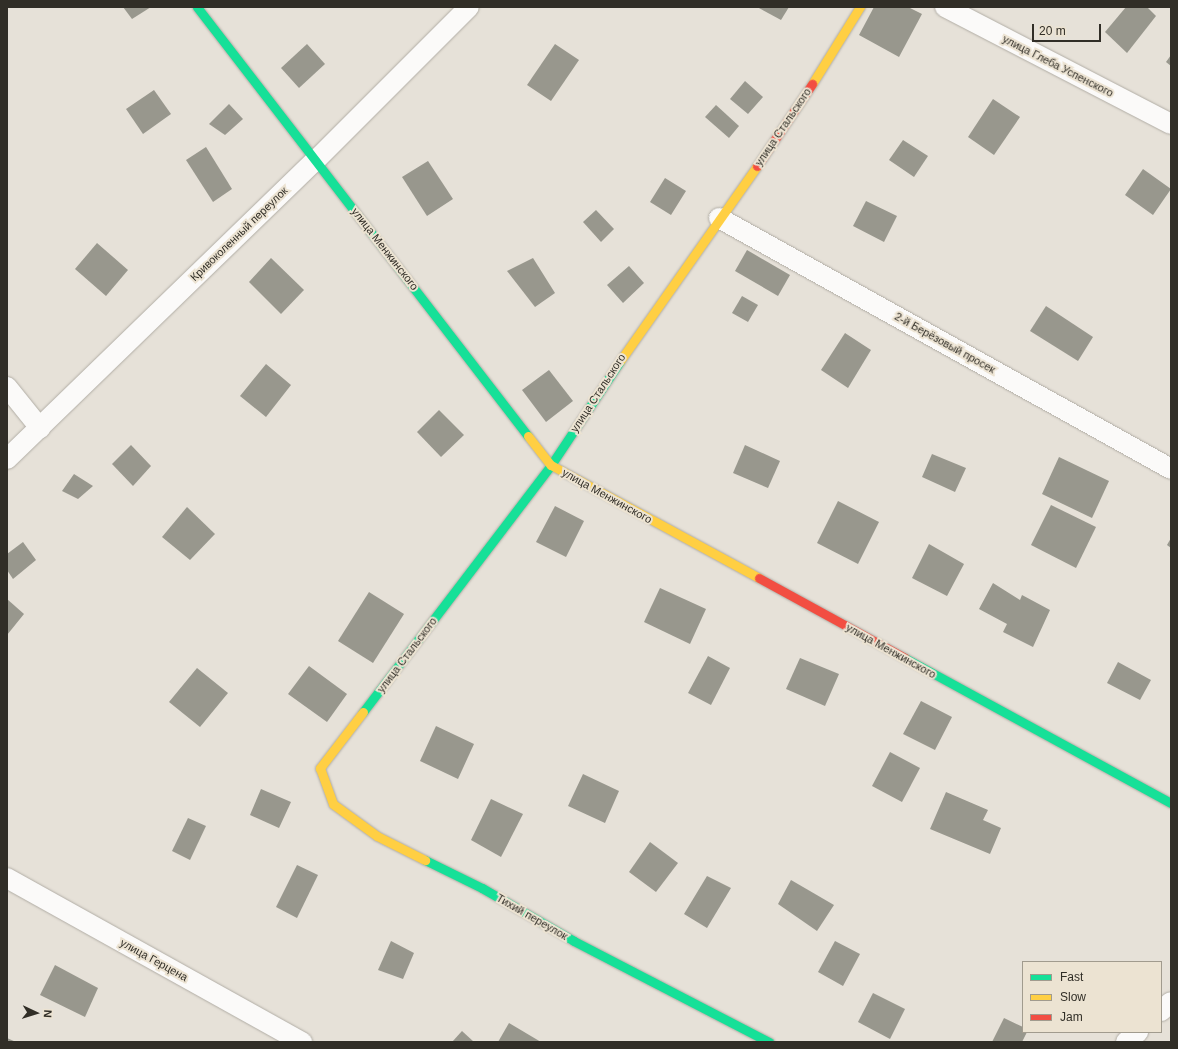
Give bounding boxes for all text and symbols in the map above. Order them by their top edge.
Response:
scale bar [1034,16,1103,42]
text: 20 m [1039,24,1066,38]
street label: улица Глеба Успенского [1000,32,1116,100]
street label: улица Стальского [752,86,814,168]
street label: Кривоколенный переулок [188,184,290,284]
street label: улица Менжинского [349,205,421,293]
street label: 2-й Берёзовый просек [892,310,998,376]
street label: улица Стальского [568,351,628,435]
street label: улица Менжинского [560,466,654,526]
street label: улица Стальского [374,615,440,695]
street label: улица Менжинского [844,621,938,681]
street label: Тихий переулок [494,891,570,943]
street label: улица Герцена [118,936,190,984]
legend [1022,961,1162,1033]
text: Fast [1060,970,1083,984]
text: Slow [1060,990,1086,1004]
north arrow [16,993,56,1033]
text: N [42,1009,54,1018]
text: Jam [1060,1010,1083,1024]

